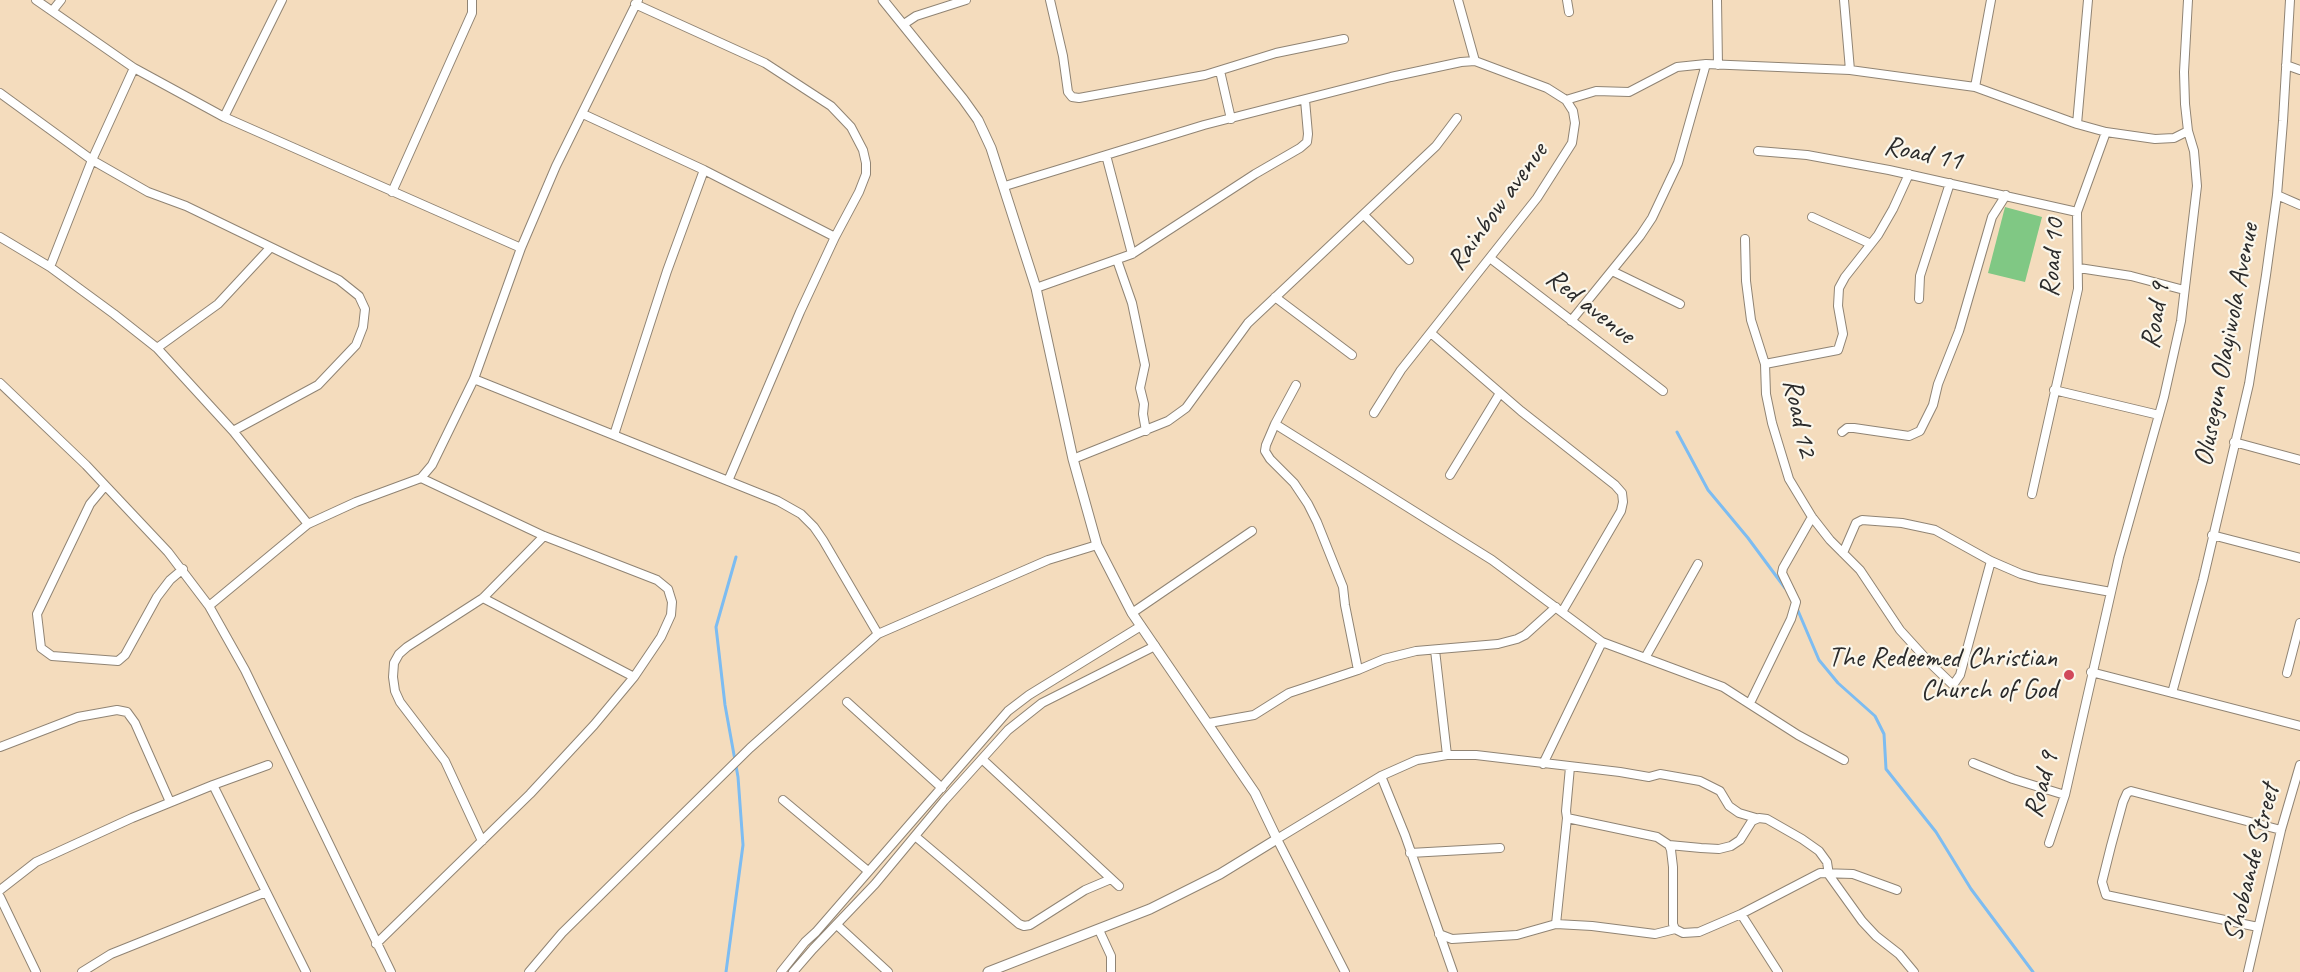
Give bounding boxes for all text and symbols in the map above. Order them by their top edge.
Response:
street label: Road 11 [1881,129,1965,179]
street label: Rainbow avenue [1440,136,1556,278]
street label: Road 10 [2033,218,2073,298]
street label: Olusegun Olayiwola Avenue [2187,221,2267,469]
street label: Red avenue [1539,262,1641,352]
street label: Road 9 [2134,281,2178,351]
street label: Road 12 [1774,376,1824,460]
place label: The Redeemed Christian Church of God [1828,642,2057,708]
marker: The Redeemed Christian Church of God [2062,668,2076,682]
street label: Road 9 [2017,749,2067,821]
street label: Shobande Street [2216,781,2288,945]

